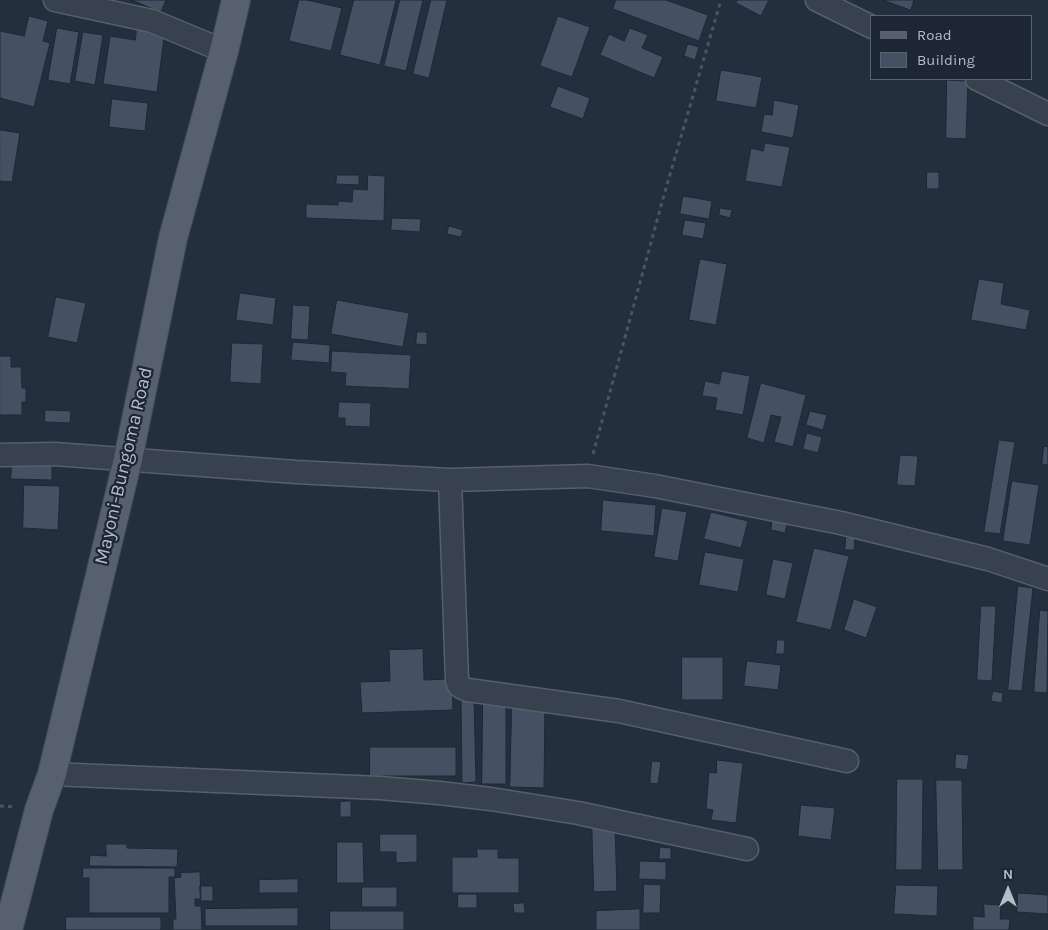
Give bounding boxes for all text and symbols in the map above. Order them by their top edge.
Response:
legend [870,15,1033,80]
text: Road [917,26,952,44]
text: Building [917,51,975,69]
street label: Mayoni-Bungoma Road [90,365,158,567]
north arrow [983,865,1033,915]
text: N [1003,866,1013,883]

